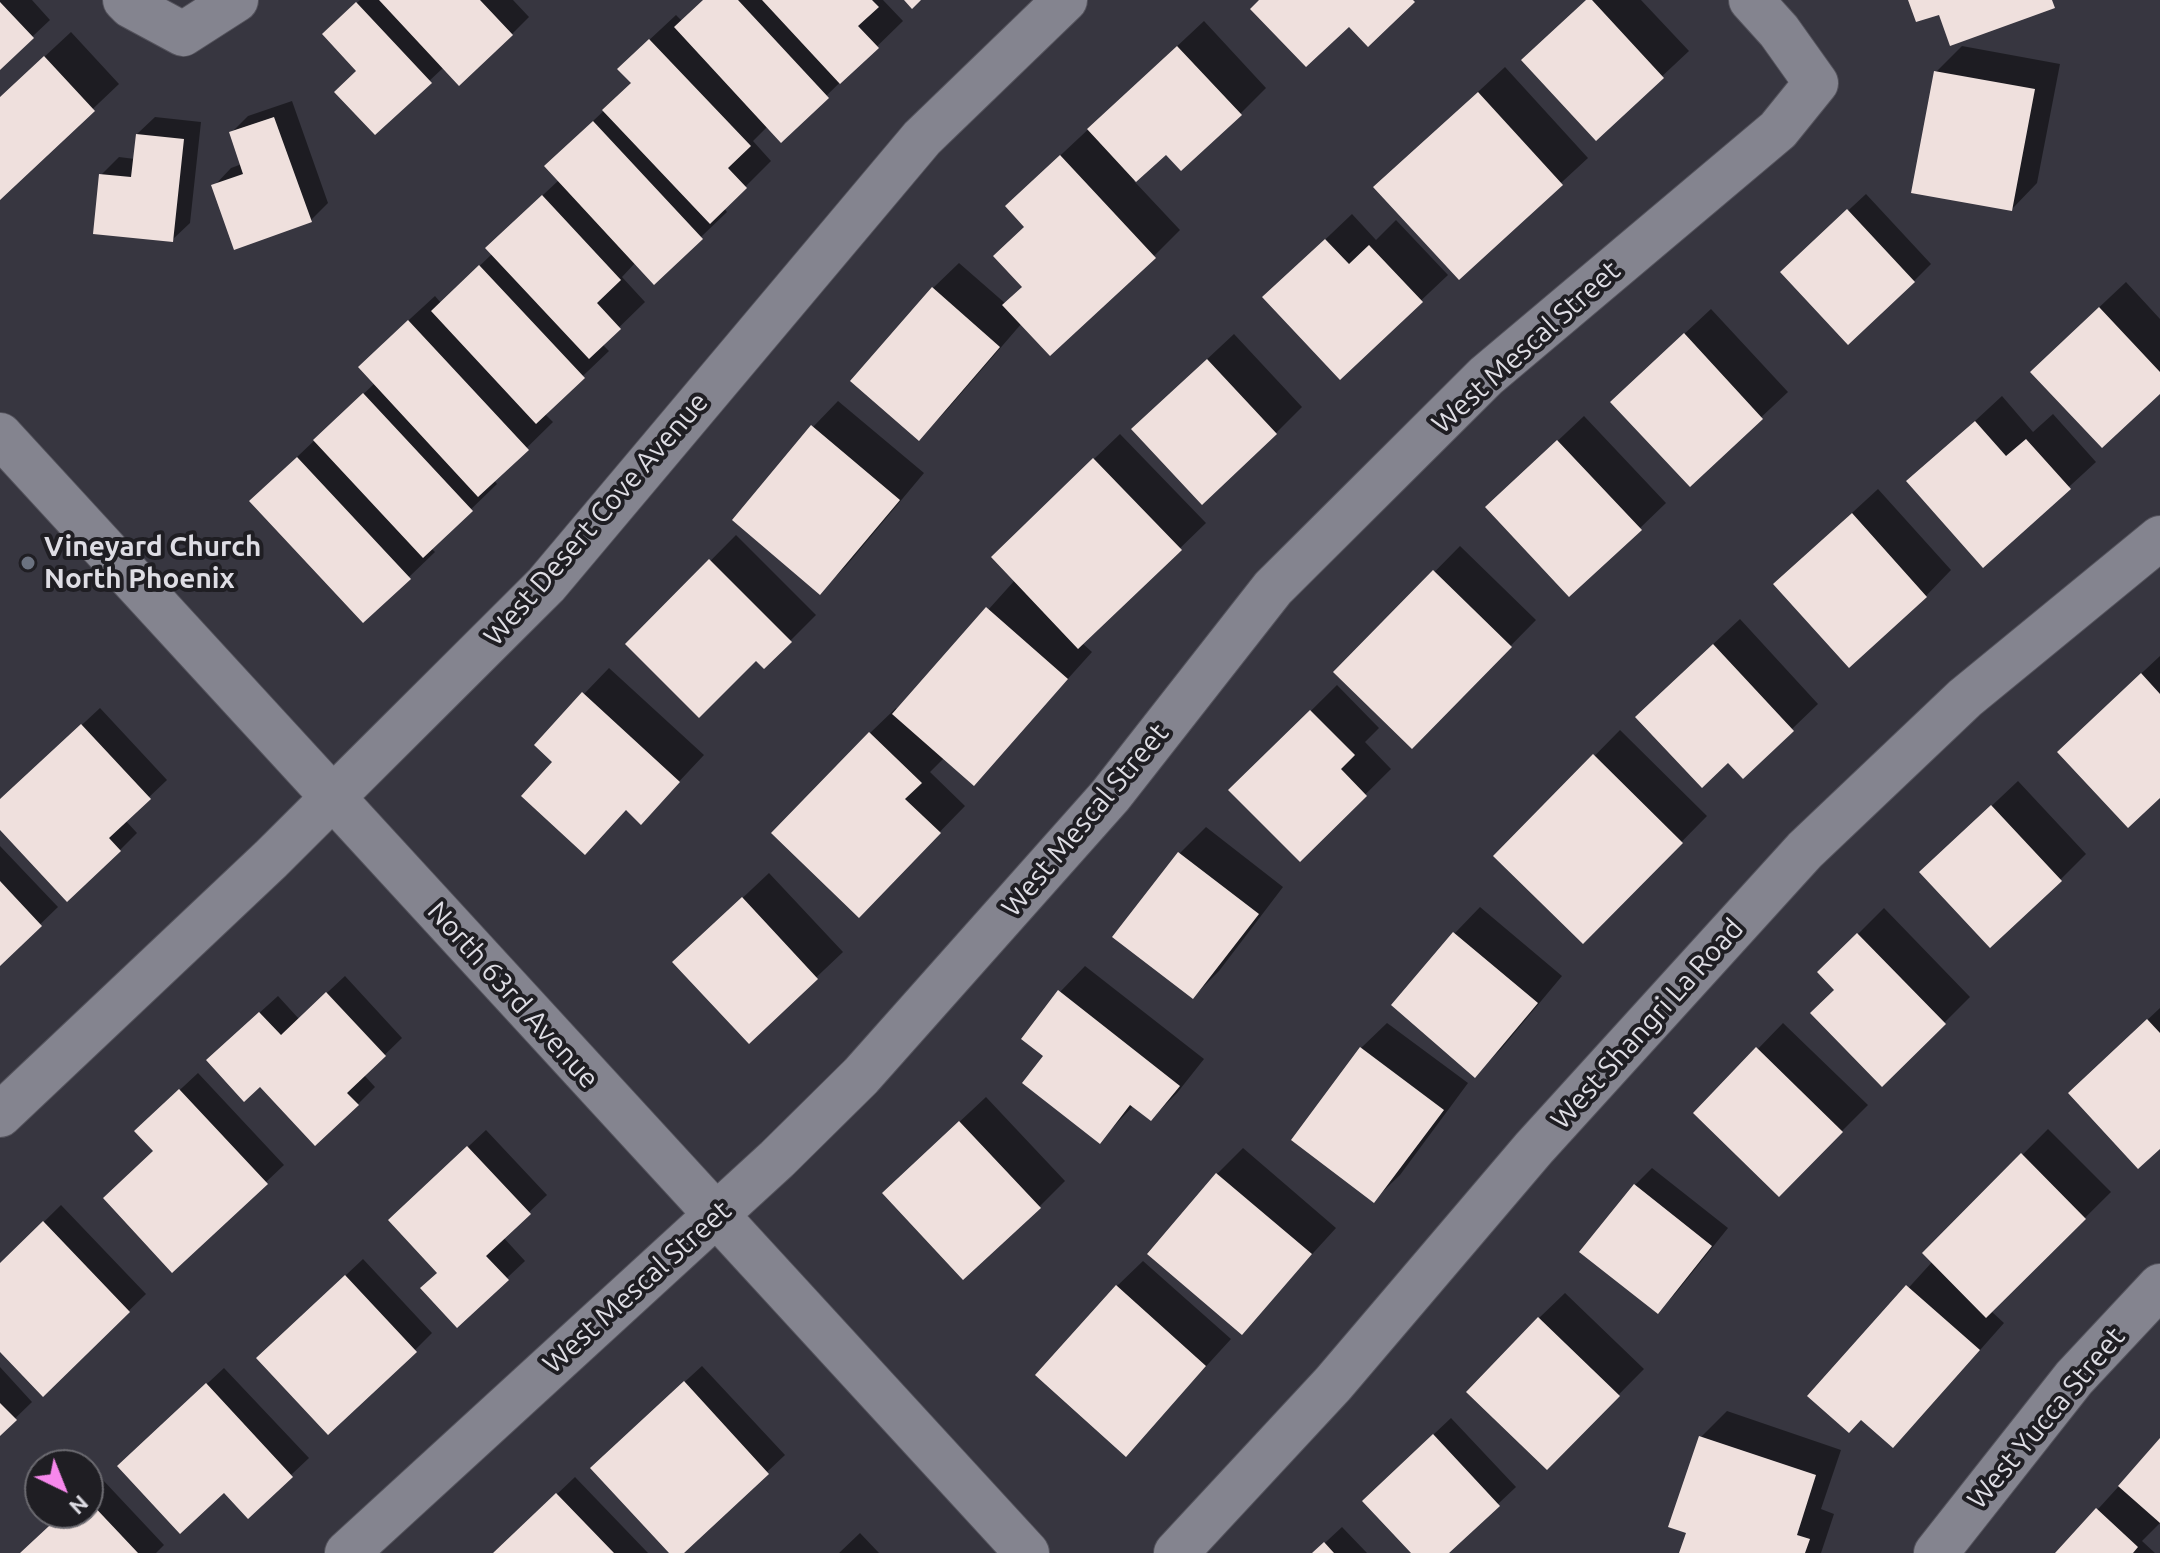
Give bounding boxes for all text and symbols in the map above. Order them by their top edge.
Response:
street label: West Mescal Street [1425,254,1627,440]
street label: West Desert Cove Avenue [477,385,715,653]
place label: Vineyard Church North Phoenix [44,530,261,596]
marker: Vineyard Church North Phoenix [19,554,37,572]
street label: West Mescal Street [994,717,1176,923]
street label: North 63rd Avenue [420,895,606,1095]
street label: West Shangri La Road [1544,912,1750,1136]
street label: West Mescal Street [536,1194,738,1380]
street label: West Yucca Street [1960,1320,2132,1516]
north arrow [24,1449,104,1529]
text: N [65,1491,94,1520]

